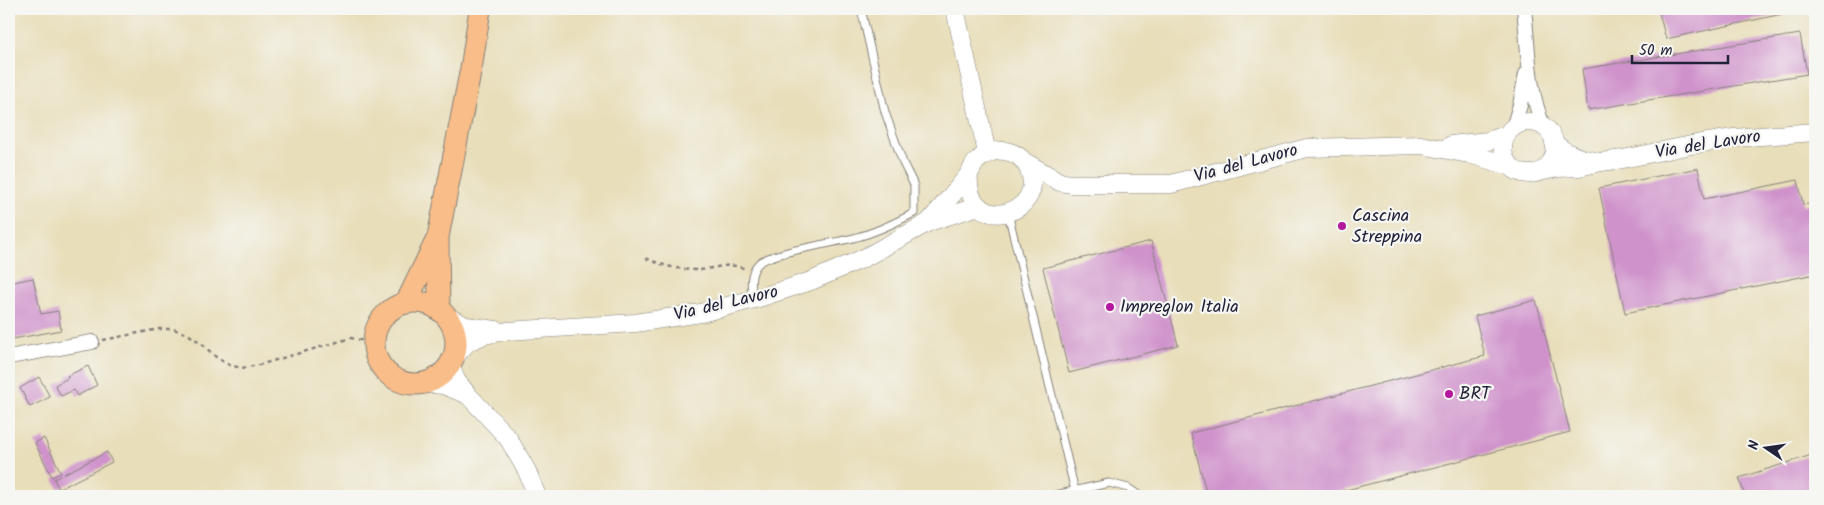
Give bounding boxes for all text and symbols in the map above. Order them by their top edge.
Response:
scale bar [1632,32,1728,64]
text: 50 m [1639,39,1673,63]
street label: Via del Lavoro [1653,122,1763,168]
street label: Via del Lavoro [1191,136,1301,192]
place label: Cascina Streppina [1352,202,1422,252]
marker: Cascina Streppina [1336,220,1348,232]
street label: Via del Lavoro [671,278,781,330]
place label: Impreglon Italia [1120,293,1239,322]
marker: Impreglon Italia [1104,301,1116,313]
place label: BRT [1459,380,1492,409]
marker: BRT [1443,388,1455,400]
north arrow [1742,422,1792,472]
text: N [1743,438,1766,452]

